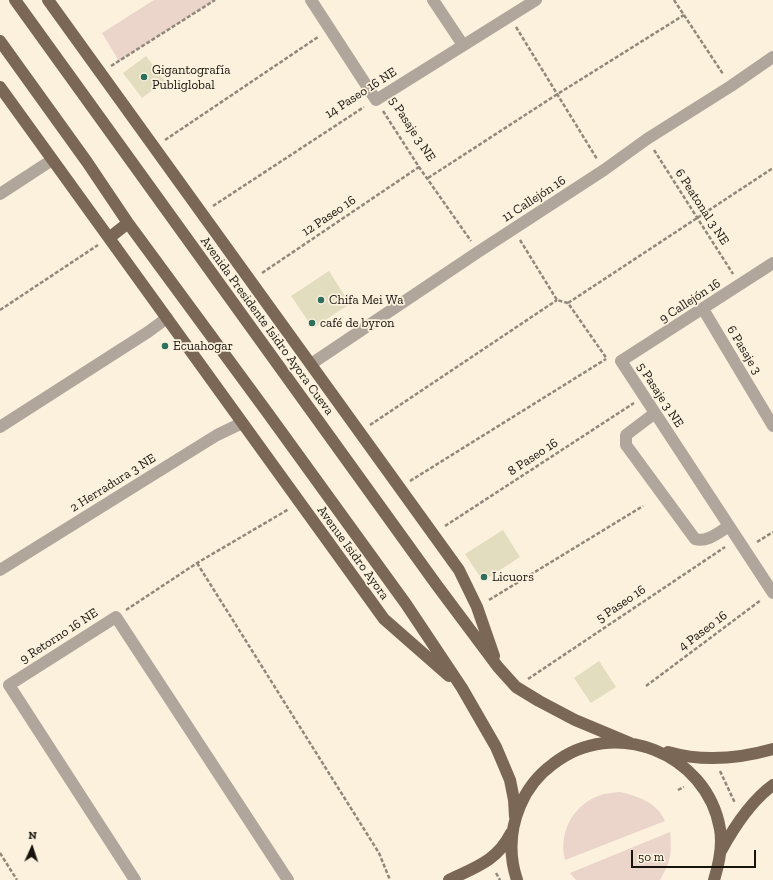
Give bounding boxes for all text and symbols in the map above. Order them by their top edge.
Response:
place label: Gigantografía Publiglobal [152,62,231,93]
street label: 14 Paseo 16 NE [322,64,400,122]
marker: Gigantografía Publiglobal [139,72,149,82]
street label: 5 Pasaje 3 NE [385,94,439,164]
street label: 6 Peatonal 3 NE [672,166,732,248]
street label: 11 Callejón 16 [499,173,569,225]
street label: 12 Paseo 16 [299,192,359,240]
street label: Avenida Presidente Isidro Ayora Cueva [197,234,337,418]
street label: 9 Callejón 16 [656,275,724,327]
place label: Chifa Mei Wa [329,292,403,308]
marker: Chifa Mei Wa [316,295,326,305]
place label: café de byron [320,315,395,331]
marker: café de byron [307,318,317,328]
street label: 6 Pasaje 3 [723,323,765,377]
place label: Ecuahogar [173,338,233,354]
marker: Ecuahogar [160,341,170,351]
street label: 5 Pasaje 3 NE [633,360,687,430]
street label: 8 Paseo 16 [505,435,561,479]
street label: 2 Herradura 3 NE [67,450,159,516]
street label: Avenue Isidro Ayora [314,503,392,603]
place label: Licuors [492,569,534,585]
marker: Licuors [479,572,489,582]
street label: 5 Paseo 16 [593,582,649,626]
street label: 9 Retorno 16 NE [17,605,101,667]
street label: 4 Paseo 16 [676,608,730,654]
north arrow [12,828,52,868]
text: N [28,829,37,842]
scale bar [633,842,758,868]
text: 50 m [638,850,664,864]

